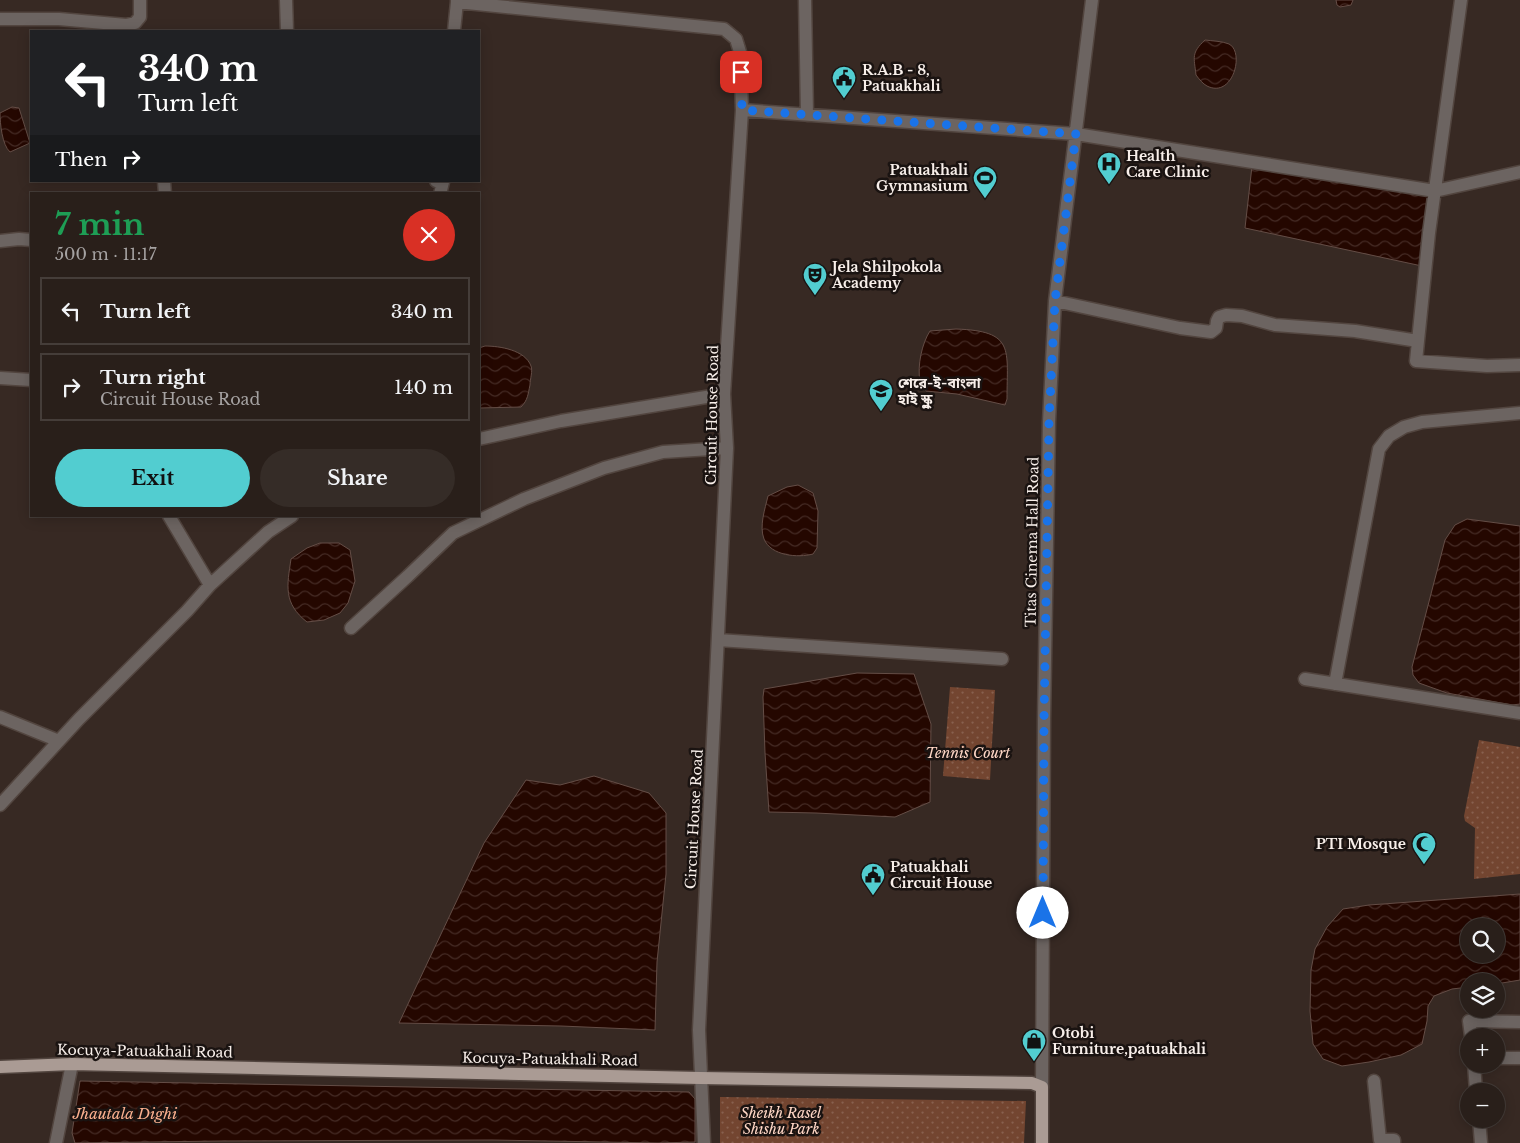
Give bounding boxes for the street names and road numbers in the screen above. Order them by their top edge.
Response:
street label: Circuit House Road [702,344,722,485]
street label: Titas Cinema Hall Road [1022,456,1042,627]
street label: Circuit House Road [681,748,707,890]
street label: Kocuya-Patuakhali Road [57,1040,234,1062]
street label: Kocuya-Patuakhali Road [462,1048,639,1070]

